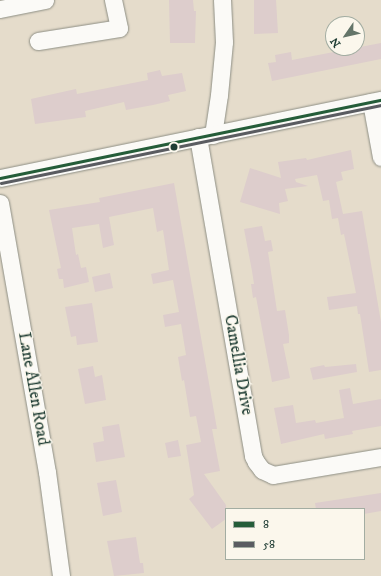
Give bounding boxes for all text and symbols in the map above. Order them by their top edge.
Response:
north arrow [325,16,365,56]
text: N [328,34,344,50]
unlabelled marker [169,142,179,152]
street label: Camellia Drive [219,313,257,417]
street label: Lane Allen Road [13,331,53,447]
legend [225,508,365,560]
text: 8 [263,517,269,532]
text: 58 [263,537,275,552]

